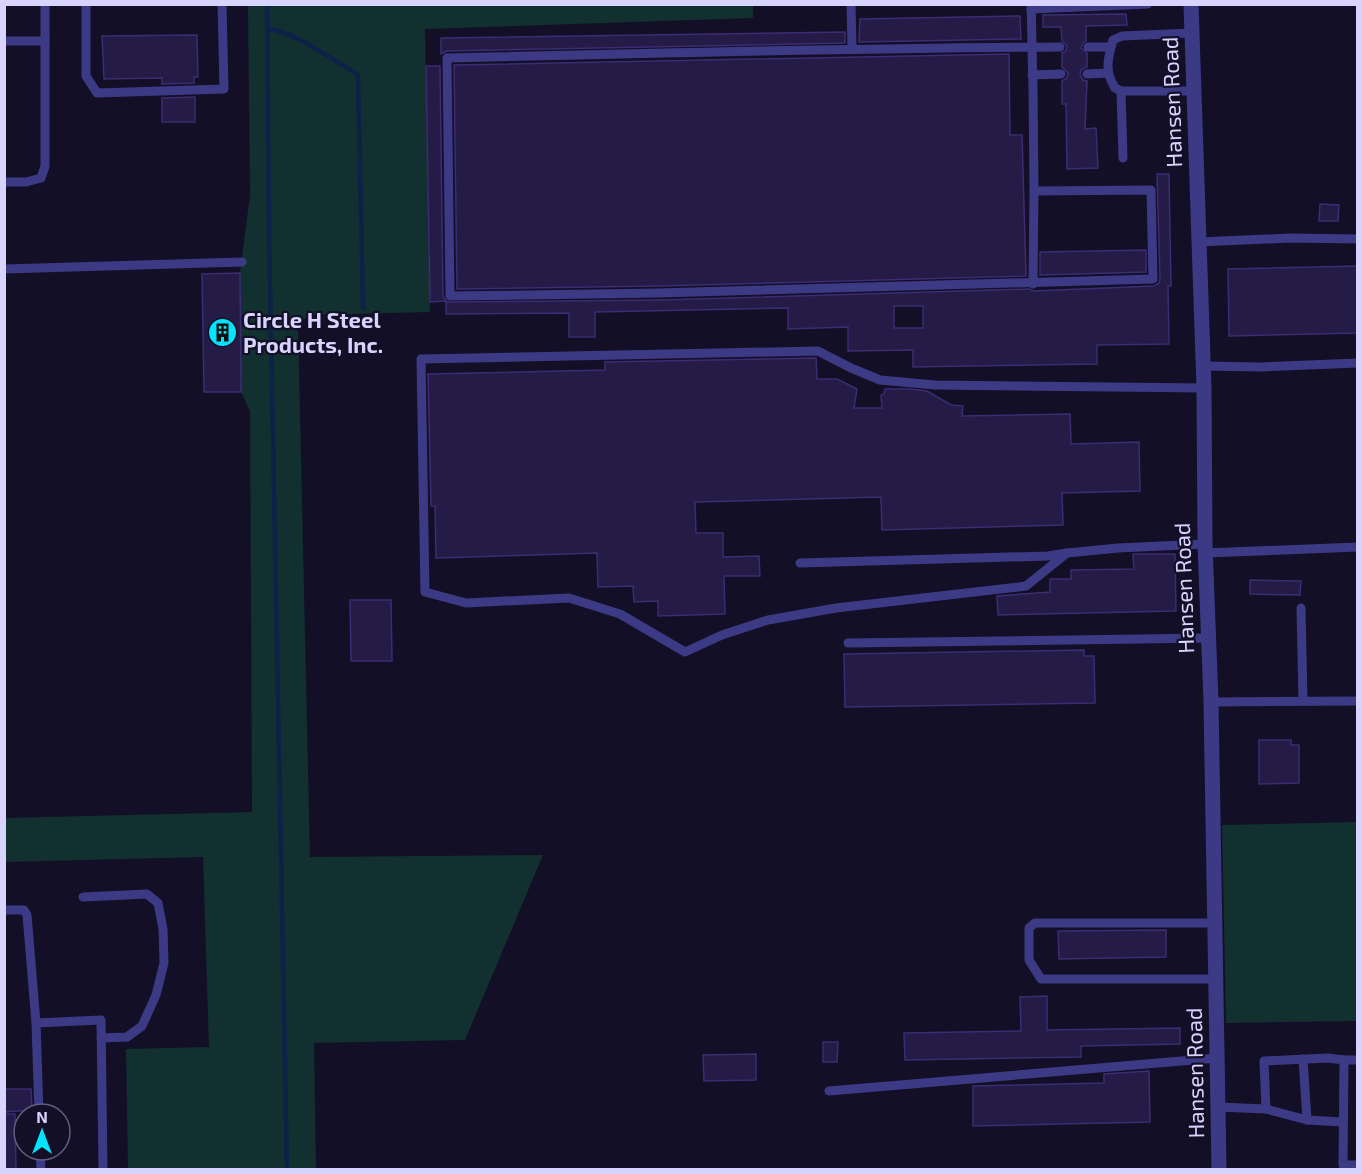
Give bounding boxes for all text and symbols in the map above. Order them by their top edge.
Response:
street label: Hansen Road [1156,36,1186,168]
place label: Circle H Steel Products, Inc. [243,306,383,357]
building icon: Circle H Steel Products, Inc. [206,317,238,349]
street label: Hansen Road [1168,522,1198,654]
street label: Hansen Road [1180,1007,1208,1139]
north arrow [12,1102,72,1162]
text: N [36,1107,48,1126]

